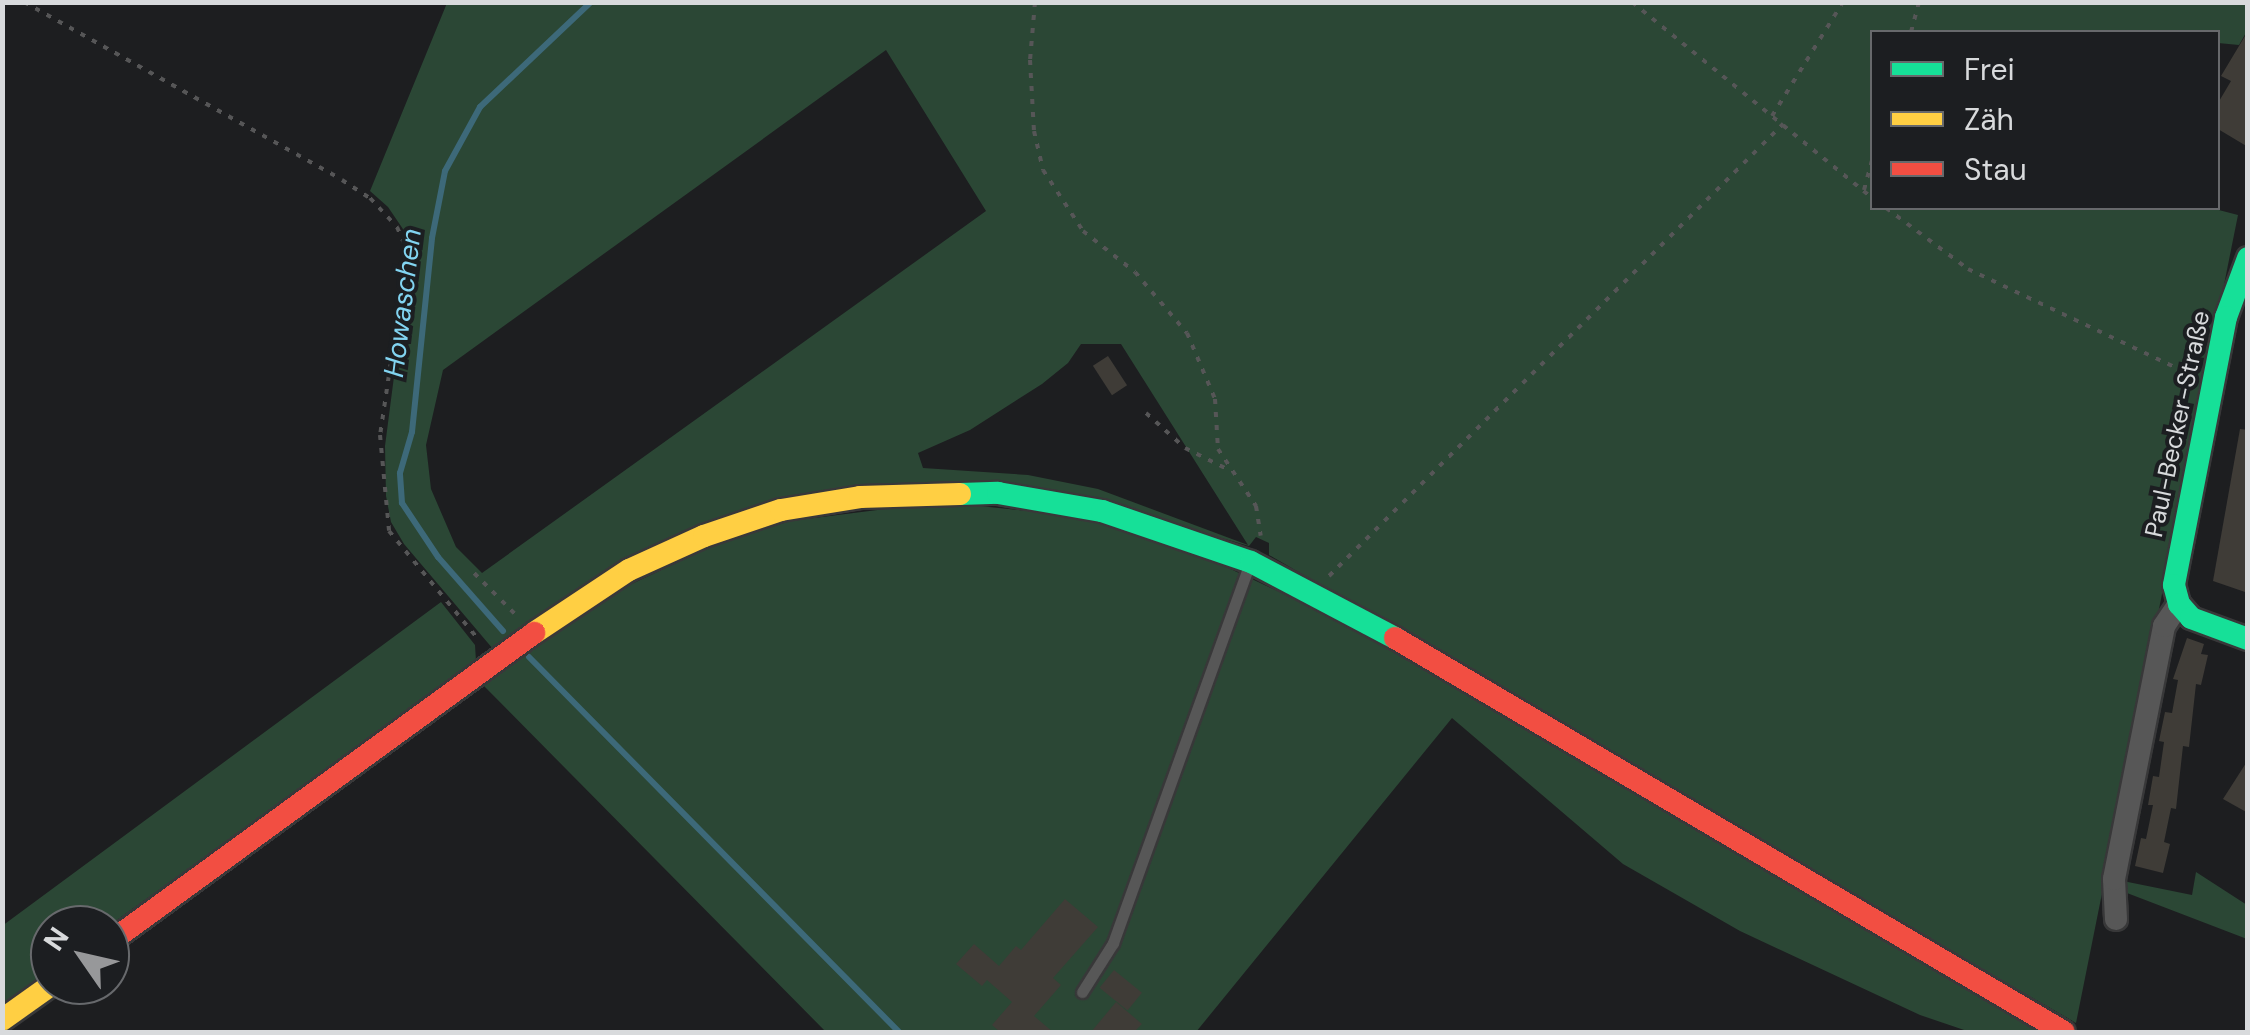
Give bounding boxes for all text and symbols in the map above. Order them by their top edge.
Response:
legend [1870,30,2220,210]
text: Frei [1964,50,2015,89]
text: Zäh [1964,100,2014,139]
text: Stau [1964,150,2027,189]
water label: Howaschen [377,227,429,379]
street label: Paul-Becker-Straße [2139,308,2217,540]
north arrow [30,905,130,1005]
text: N [35,920,77,958]

